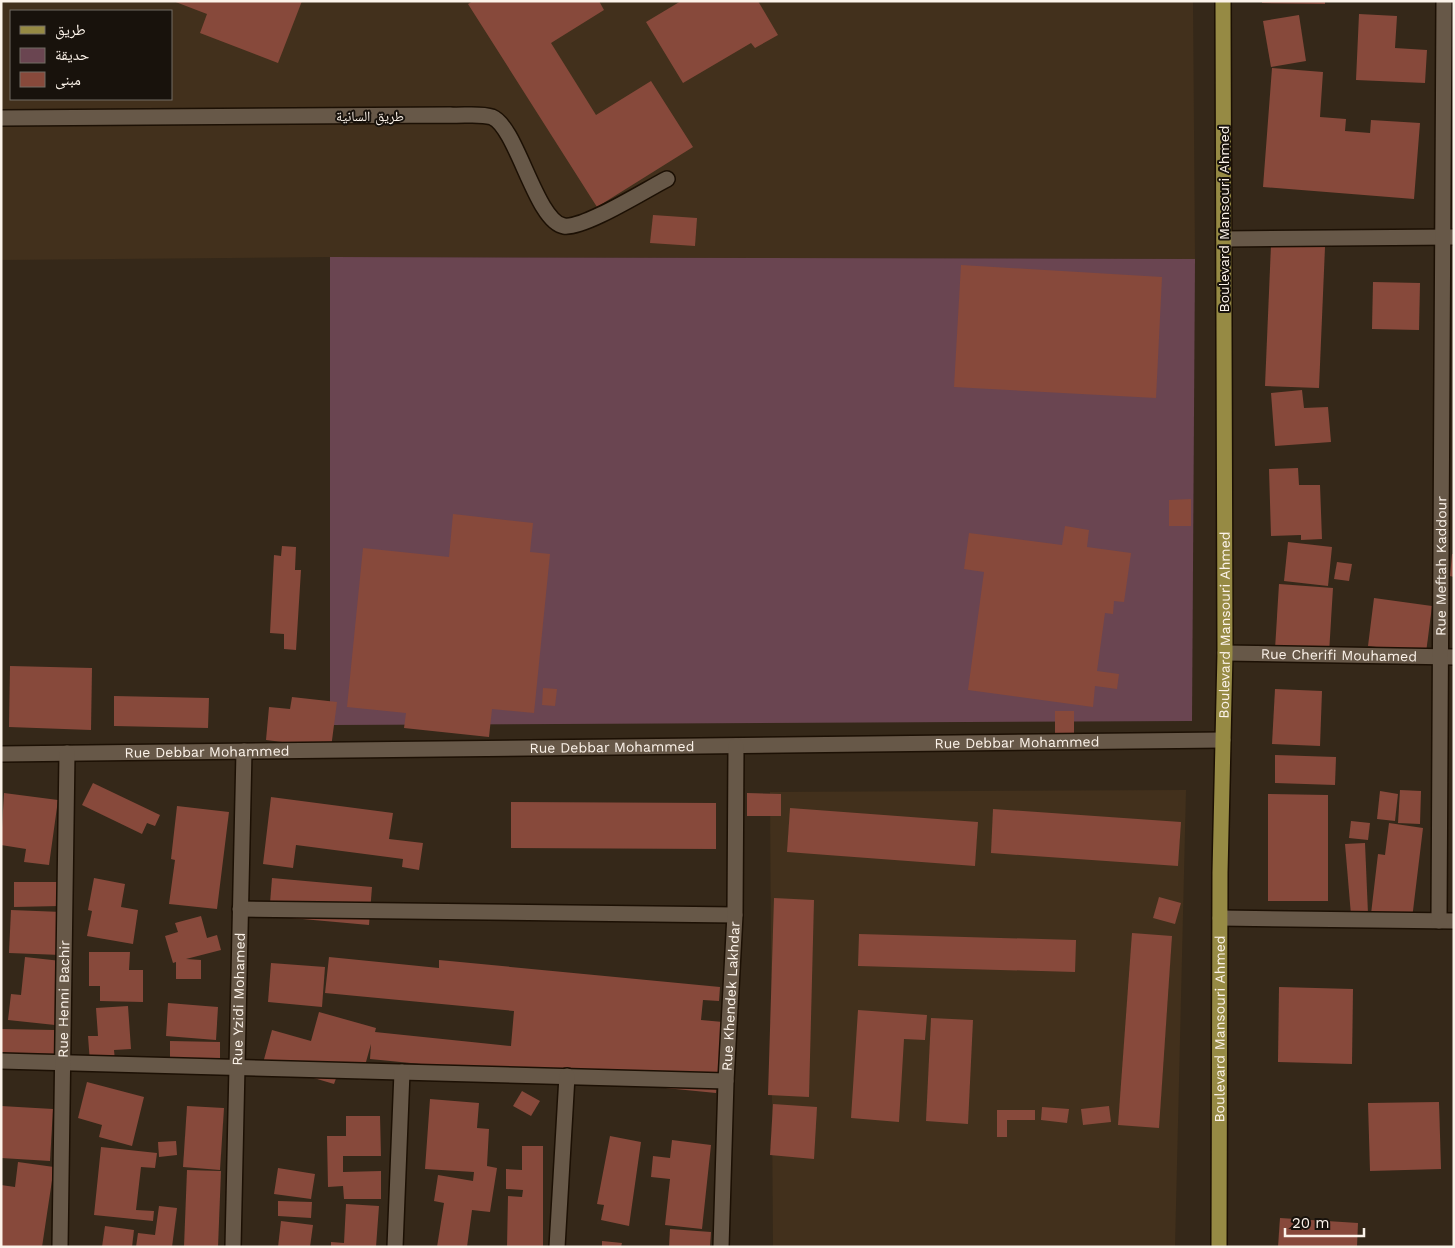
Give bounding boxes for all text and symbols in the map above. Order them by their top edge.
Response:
legend [10,10,172,100]
text: طريق [55,21,86,40]
text: حديقة [55,46,90,64]
text: مبنى [55,71,81,90]
street label: طريق السانية [336,108,404,126]
street label: Boulevard Mansouri Ahmed [1216,125,1232,313]
street label: Rue Meftah Kaddour [1433,496,1449,636]
street label: Boulevard Mansouri Ahmed [1216,531,1233,719]
street label: Rue Cherifi Mouhamed [1261,646,1417,664]
street label: Rue Debbar Mohammed [934,733,1099,751]
street label: Rue Debbar Mohammed [529,738,695,756]
street label: Rue Debbar Mohammed [124,743,290,761]
street label: Rue Khendek Lakhdar [719,921,743,1071]
street label: Rue Yzidi Mohamed [229,932,248,1066]
street label: Boulevard Mansouri Ahmed [1211,935,1228,1123]
street label: Rue Henni Bachir [55,940,72,1058]
scale bar [1285,1206,1364,1238]
text: 20 m [1292,1214,1330,1232]

